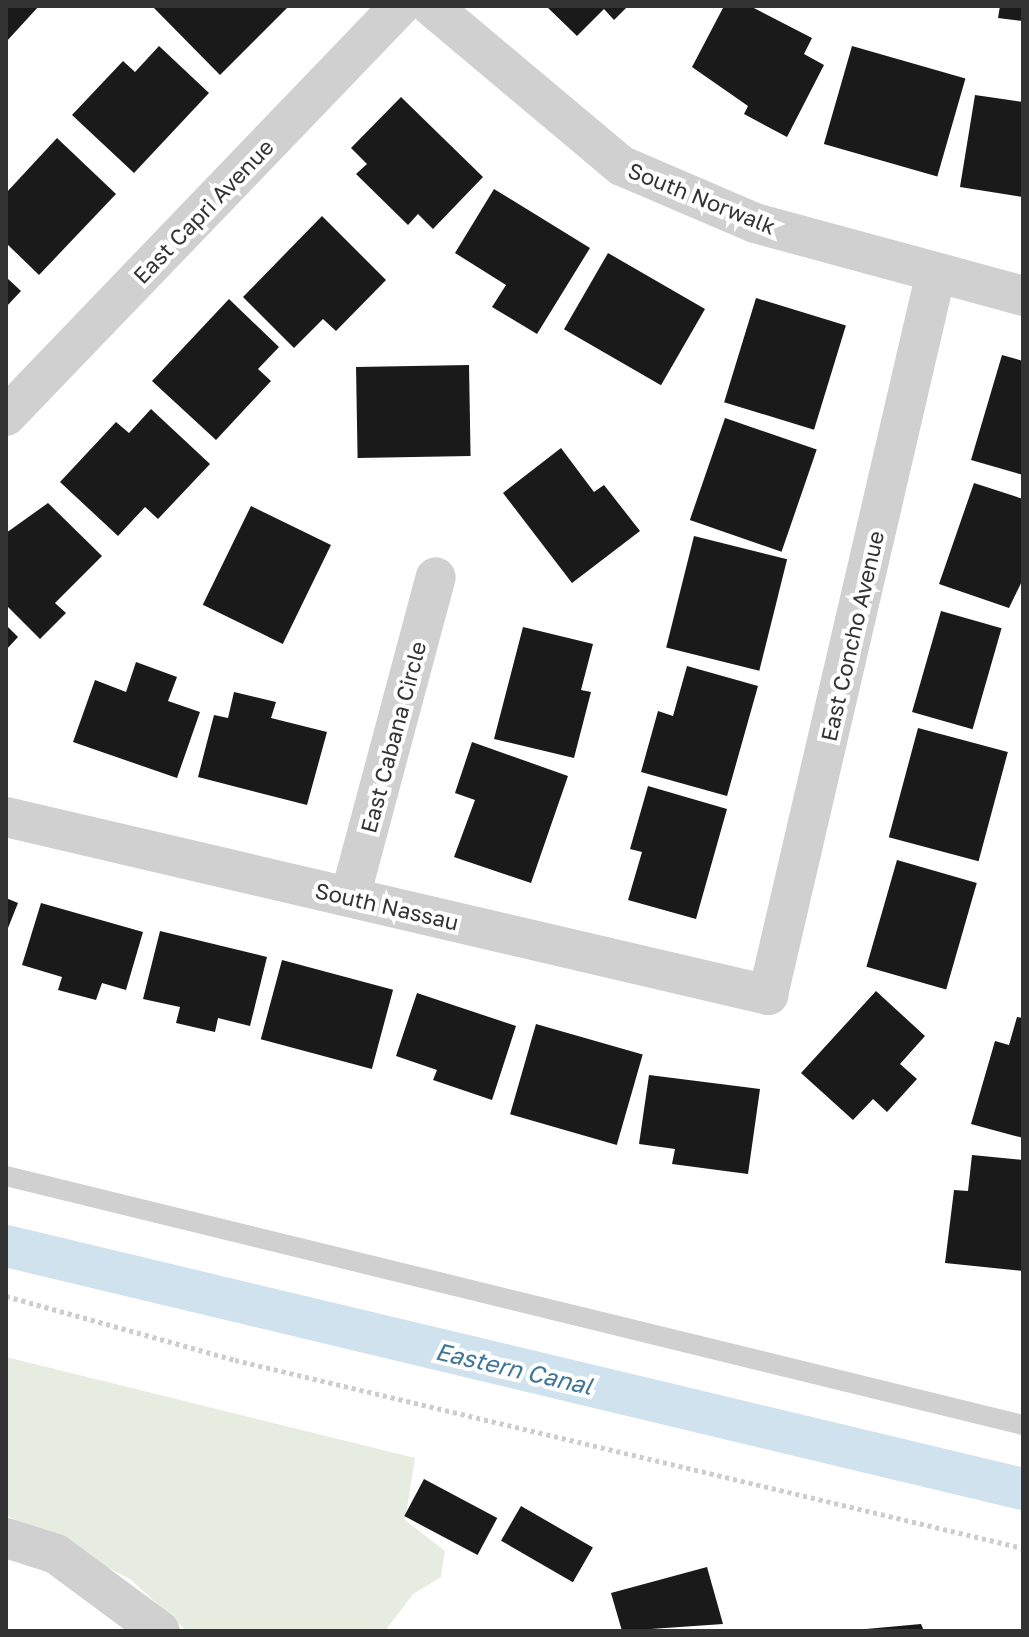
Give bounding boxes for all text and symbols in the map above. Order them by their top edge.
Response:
street label: East Capri Avenue [127,133,279,289]
street label: South Norwalk [624,156,780,240]
street label: East Concho Avenue [815,528,889,744]
street label: East Cabana Circle [355,638,431,836]
street label: South Nassau [313,877,461,935]
water label: Eastern Canal [433,1336,595,1400]

